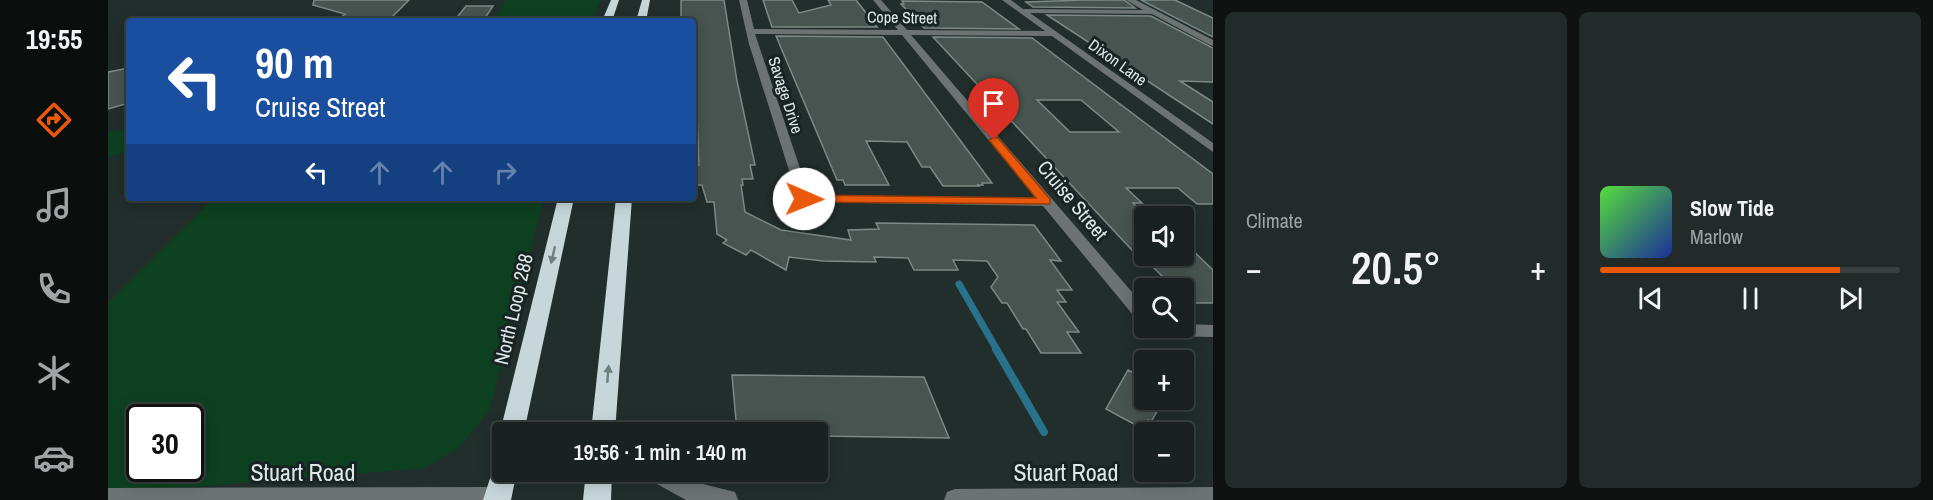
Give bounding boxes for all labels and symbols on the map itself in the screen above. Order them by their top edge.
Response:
street label: Cope Street [867,5,938,29]
street label: Dixon Lane [1084,33,1152,91]
street label: Savage Drive [763,54,809,136]
pin [968,78,1019,140]
street label: Cruise Street [1032,154,1115,246]
position arrow [772,167,836,231]
one-way arrow [547,246,557,264]
street label: North Loop 288 [487,251,539,367]
one-way arrow [603,364,613,383]
speed limit sign: 30 [126,404,204,482]
street label: Stuart Road [250,456,356,488]
street label: Stuart Road [1013,456,1119,488]

